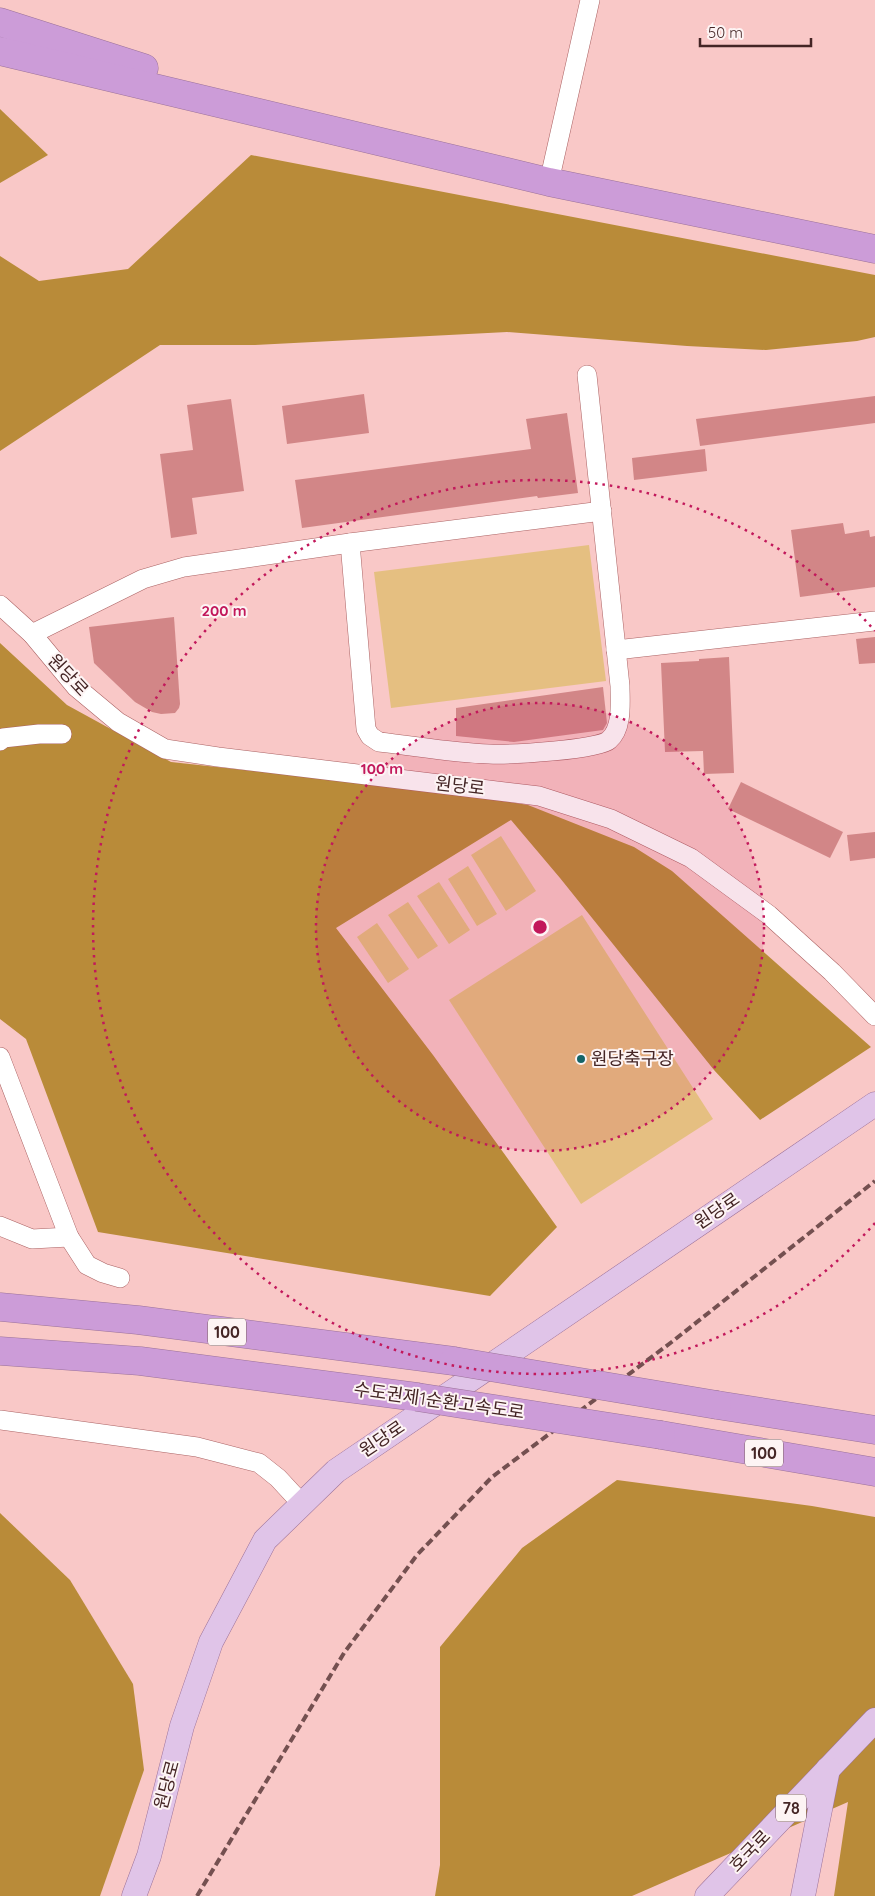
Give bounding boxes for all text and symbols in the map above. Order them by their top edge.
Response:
scale bar [700,15,811,47]
text: 50 m [708,23,743,42]
text: 200 m [202,601,247,620]
street label: 원당로 [43,649,94,701]
text: 100 m [361,759,403,778]
street label: 원당로 [434,771,486,800]
centre of rings [531,918,549,936]
place label: 원당축구장 [591,1047,674,1070]
marker: 원당축구장 [575,1053,587,1065]
street label: 원당로 [690,1187,744,1234]
road number: 100 [208,1318,246,1345]
street label: 수도권제1순환고속도로 [352,1377,526,1424]
street label: 원당로 [355,1415,409,1462]
road number: 100 [745,1440,783,1466]
street label: 원당로 [149,1758,184,1812]
road number: 78 [776,1795,806,1822]
street label: 호국로 [724,1825,775,1877]

